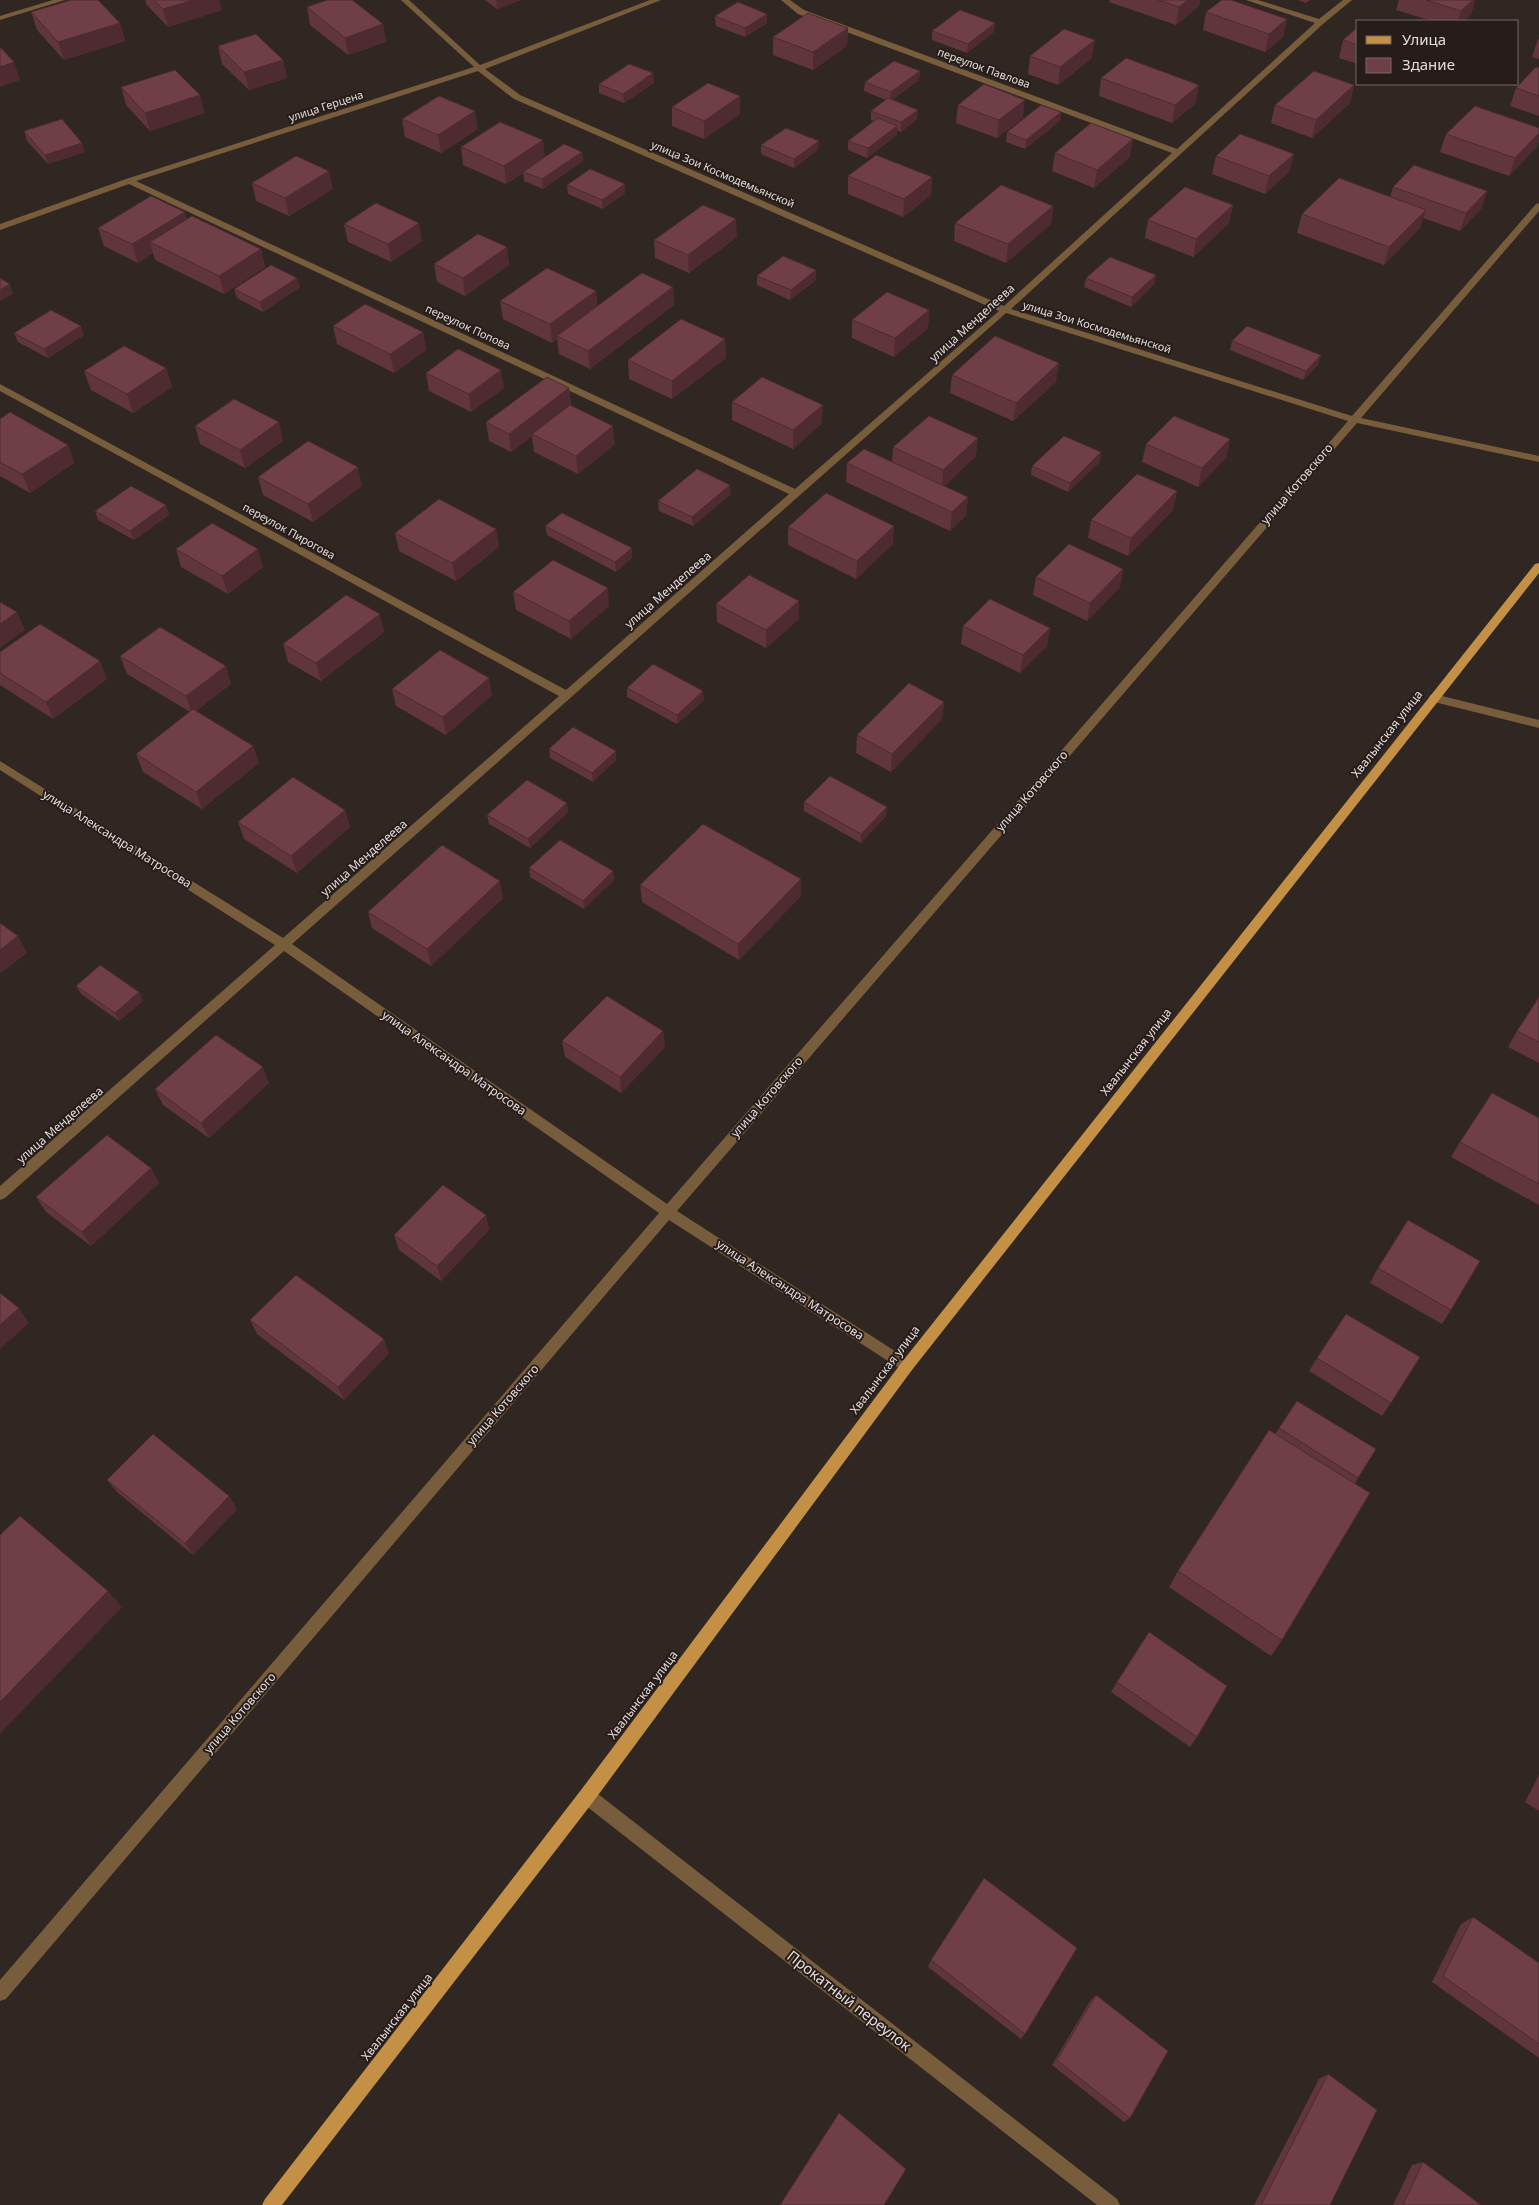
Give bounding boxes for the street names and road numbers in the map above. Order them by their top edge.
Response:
street label: переулок Павлова [936,44,1033,91]
street label: улица Герцена [287,86,365,125]
street label: улица Зои Космодемьянской [649,136,797,211]
street label: улица Менделеева [925,280,1018,366]
street label: улица Зои Космодемьянской [1021,297,1173,356]
street label: переулок Попова [423,300,513,353]
street label: улица Котовского [1257,440,1337,528]
street label: переулок Пирогова [240,499,338,562]
street label: улица Менделеева [621,547,715,632]
street label: Хвалынская улица [1347,686,1426,781]
street label: улица Котовского [992,747,1072,835]
street label: улица Александра Матросова [40,786,195,892]
street label: улица Менделеева [317,815,411,900]
street label: Хвалынская улица [1096,1004,1175,1099]
street label: улица Александра Матросова [379,1006,530,1119]
street label: улица Котовского [727,1053,807,1141]
street label: улица Менделеева [13,1082,107,1167]
street label: улица Александра Матросова [713,1235,867,1344]
street label: Хвалынская улица [846,1322,924,1417]
street label: улица Котовского [463,1361,543,1449]
street label: Хвалынская улица [604,1647,682,1742]
street label: улица Котовского [200,1669,280,1757]
street label: Прокатный переулок [783,1945,916,2055]
street label: Хвалынская улица [357,1969,436,2064]

